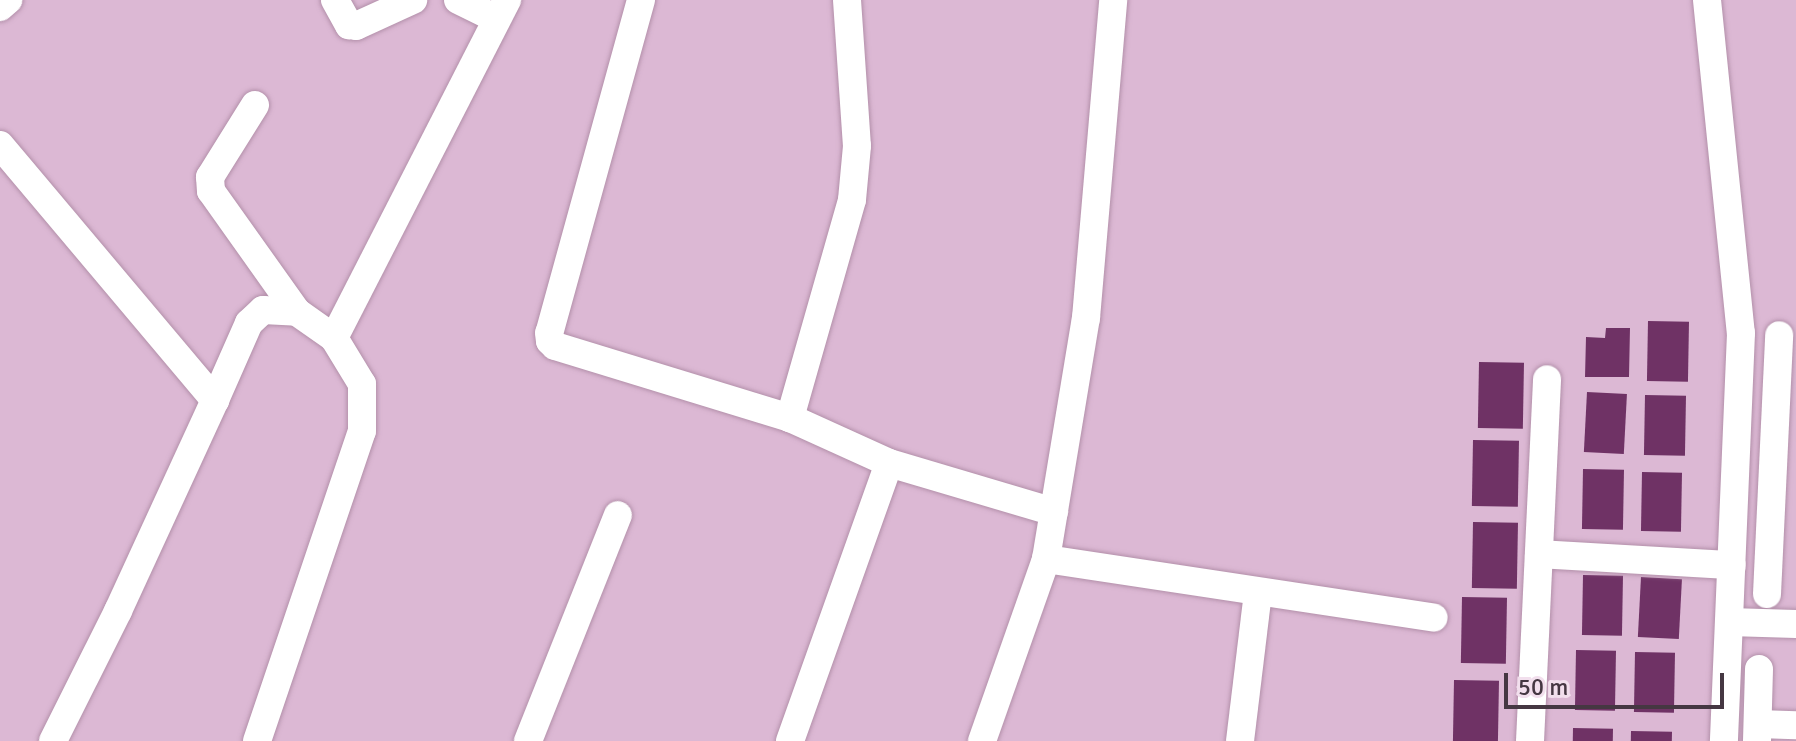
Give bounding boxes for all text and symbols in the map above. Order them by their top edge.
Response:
scale bar [1508,657,1728,707]
text: 50 m [1518,672,1568,702]

